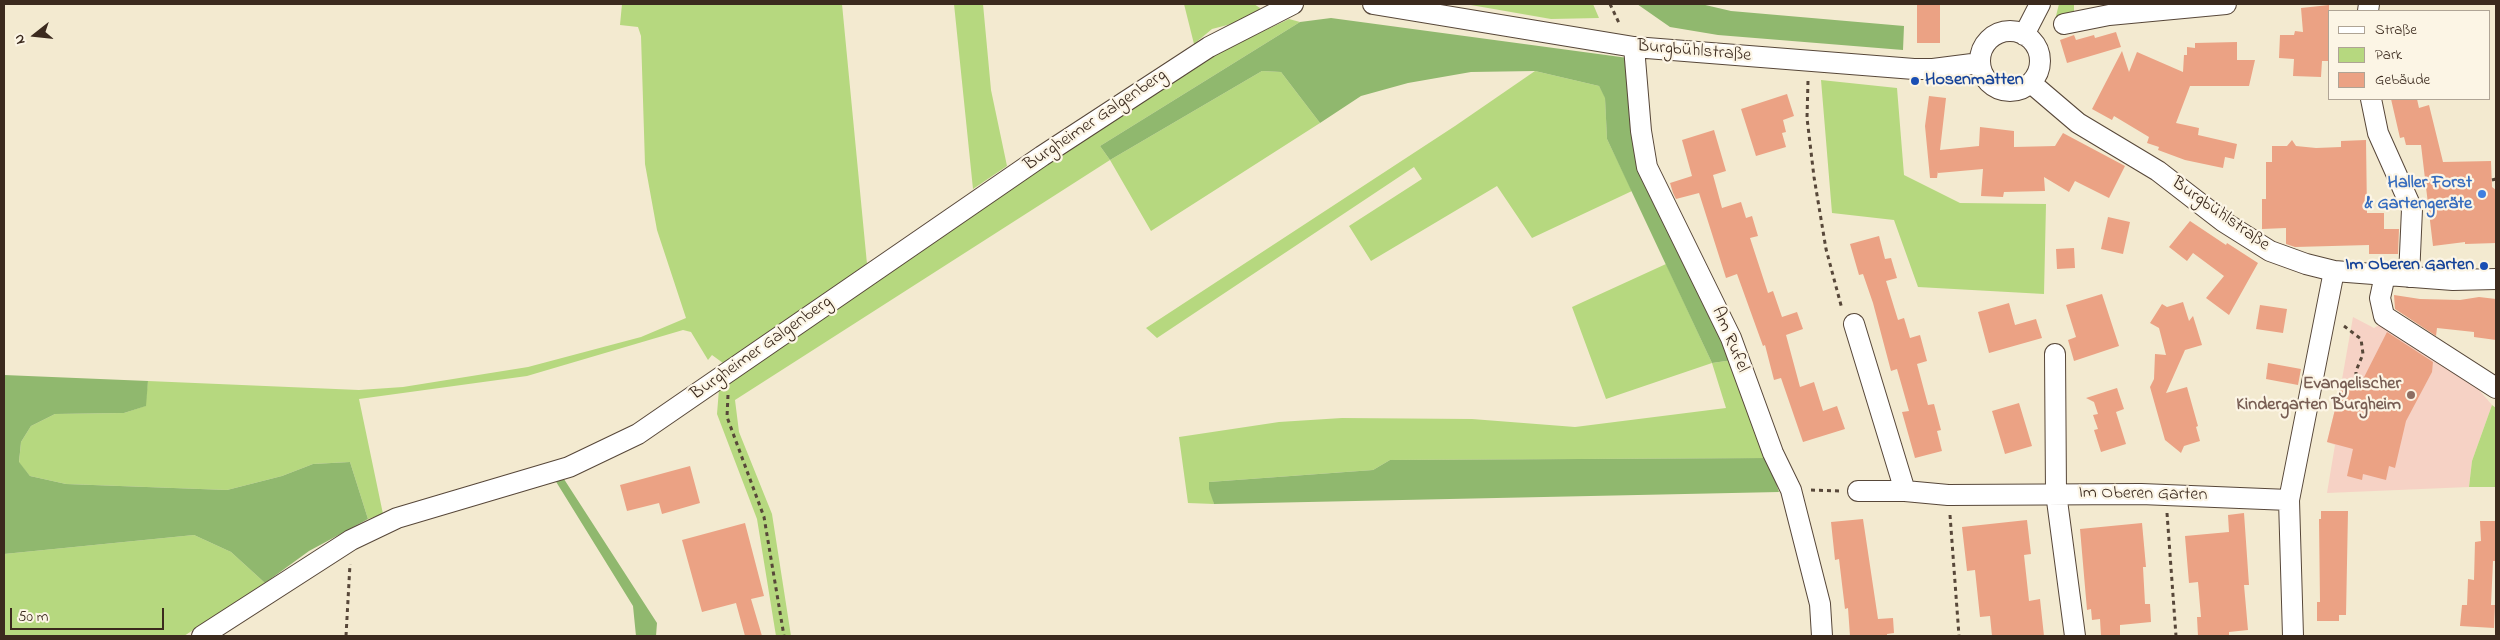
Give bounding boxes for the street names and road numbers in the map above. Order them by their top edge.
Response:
street label: Burgbühlstraße [1636,36,1752,68]
street label: Burgheimer Galgenberg [1020,65,1172,177]
street label: Burgbühlstraße [2167,173,2273,257]
street label: Burgheimer Galgenberg [687,292,837,406]
street label: Am Rufel [1706,304,1752,376]
street label: Im Oberen Garten [2078,483,2208,507]

